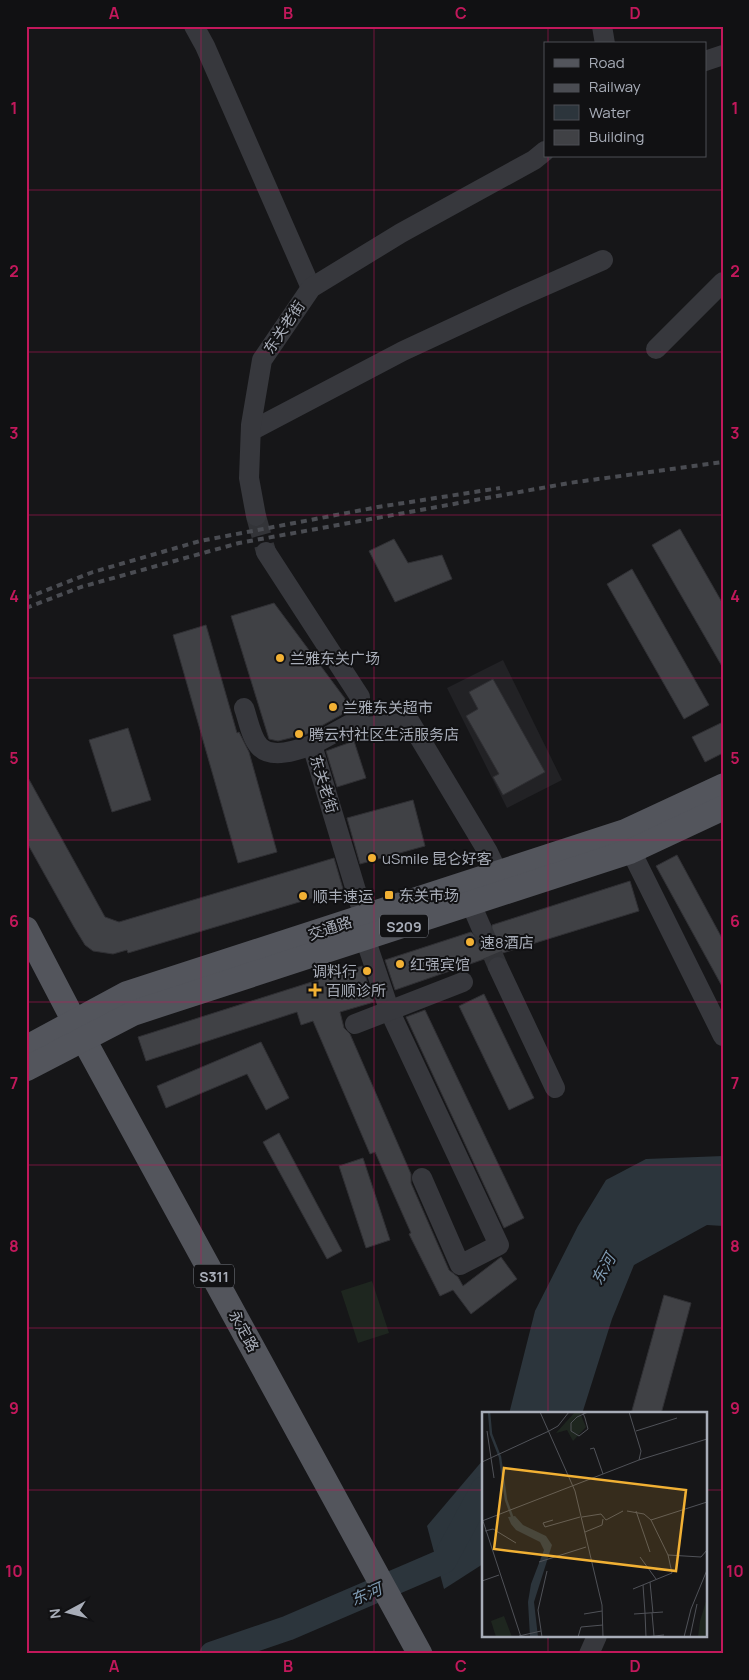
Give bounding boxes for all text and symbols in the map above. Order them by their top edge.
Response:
text: A [109,2,120,24]
text: B [283,2,293,24]
text: C [455,2,467,24]
text: D [629,2,641,24]
legend [544,42,706,158]
text: Road [589,52,625,73]
text: Railway [589,76,641,97]
text: 1 [10,97,18,119]
text: 1 [731,97,739,119]
text: Water [589,102,631,123]
text: Building [589,126,644,147]
text: 2 [9,260,19,282]
text: 2 [730,260,740,282]
street label: 东关老街 [259,296,309,358]
text: 3 [9,422,19,444]
text: 3 [730,422,740,444]
text: 4 [9,585,19,607]
text: 4 [730,585,740,607]
place label: 兰雅东关广场 [290,648,380,669]
marker: 兰雅东关广场 [274,652,286,664]
place label: 兰雅东关超市 [343,697,433,718]
marker: 兰雅东关超市 [327,701,339,713]
place label: 腾云村社区生活服务店 [309,724,459,745]
marker: 腾云村社区生活服务店 [293,728,305,740]
text: 5 [9,747,19,769]
text: 5 [730,747,740,769]
street label: 东关老街 [305,752,343,816]
place label: uSmile 昆仑好客 [382,848,492,869]
marker: uSmile 昆仑好客 [366,852,378,864]
place label: 东关市场 [399,885,459,906]
place label: 顺丰速运 [313,886,373,907]
marker: 东关市场 [383,889,395,901]
marker: 顺丰速运 [297,890,309,902]
text: 6 [9,910,19,932]
text: 6 [730,910,740,932]
street label: 交通路 [305,911,355,945]
road number: S209 [380,914,428,938]
place label: 速8酒店 [480,932,534,953]
marker: 速8酒店 [464,936,476,948]
place label: 红强宾馆 [410,954,470,975]
marker: 红强宾馆 [394,958,406,970]
place label: 调料行 [312,961,357,982]
marker: 调料行 [361,965,373,977]
place label: 百顺诊所 [326,980,386,1001]
marker: 百顺诊所 [308,983,322,997]
text: 7 [10,1072,18,1094]
text: 7 [731,1072,739,1094]
text: 8 [9,1235,19,1257]
text: 8 [730,1235,740,1257]
water label: 东河 [586,1247,622,1288]
road number: S311 [194,1264,234,1288]
street label: 永定路 [224,1306,264,1356]
text: 9 [9,1397,19,1419]
text: 9 [730,1397,740,1419]
inset map [482,1412,706,1638]
text: 10 [5,1560,23,1582]
text: 10 [726,1560,744,1582]
water label: 东河 [347,1576,388,1610]
north arrow [42,1588,92,1638]
text: N [45,1607,65,1620]
text: A [109,1655,120,1677]
text: B [283,1655,293,1677]
text: C [455,1655,467,1677]
text: D [629,1655,641,1677]

